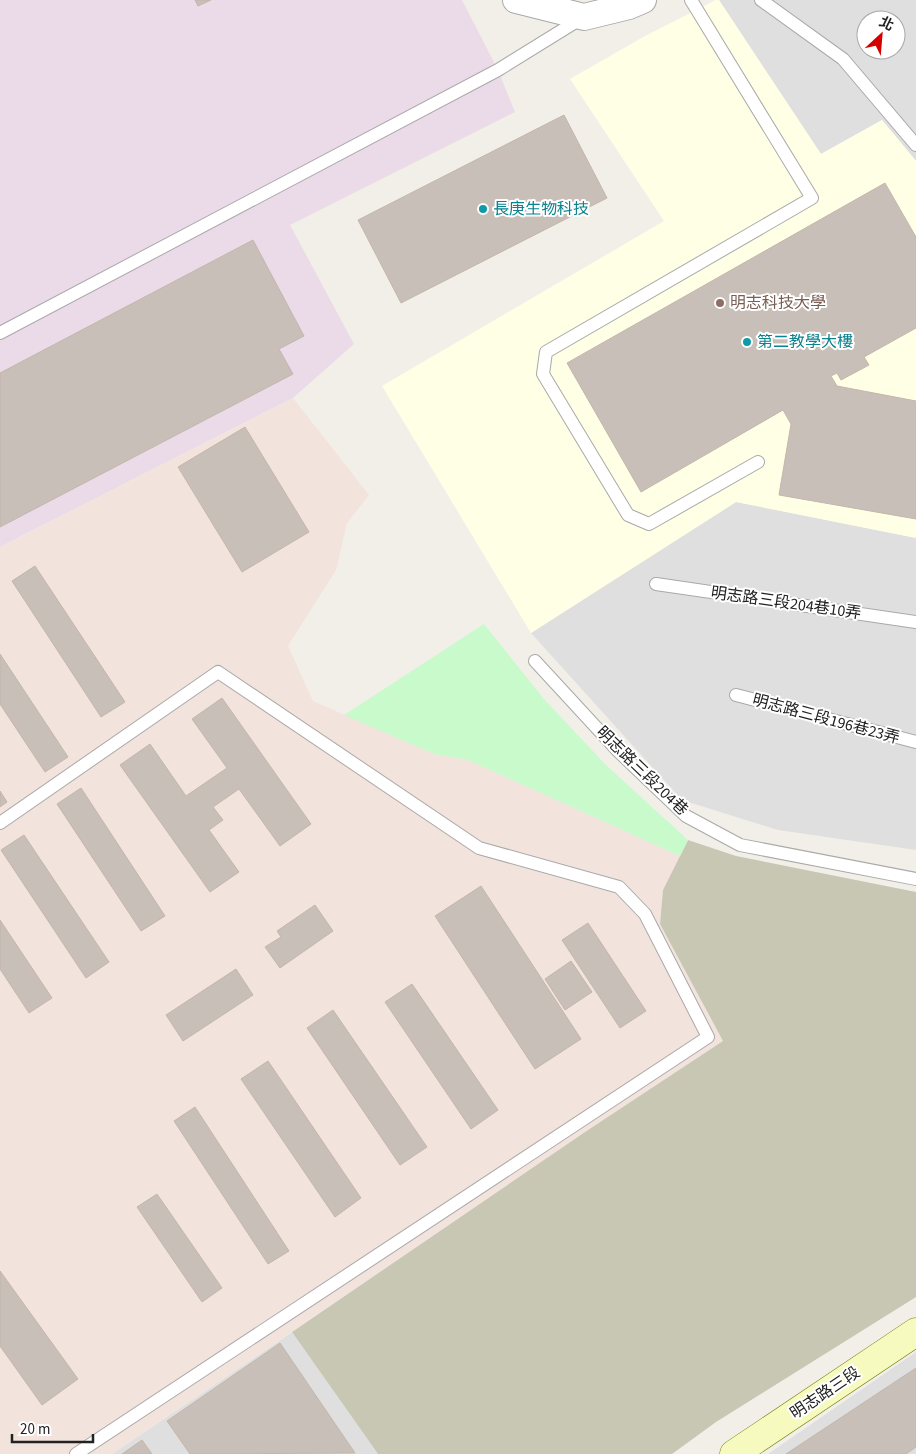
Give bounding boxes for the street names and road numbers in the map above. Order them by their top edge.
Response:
street label: 明志路三段204巷10弄 [709,582,863,624]
street label: 明志路三段196巷23弄 [750,689,902,749]
street label: 明志路三段204巷 [591,721,693,821]
street label: 明志路三段 [786,1362,864,1424]

